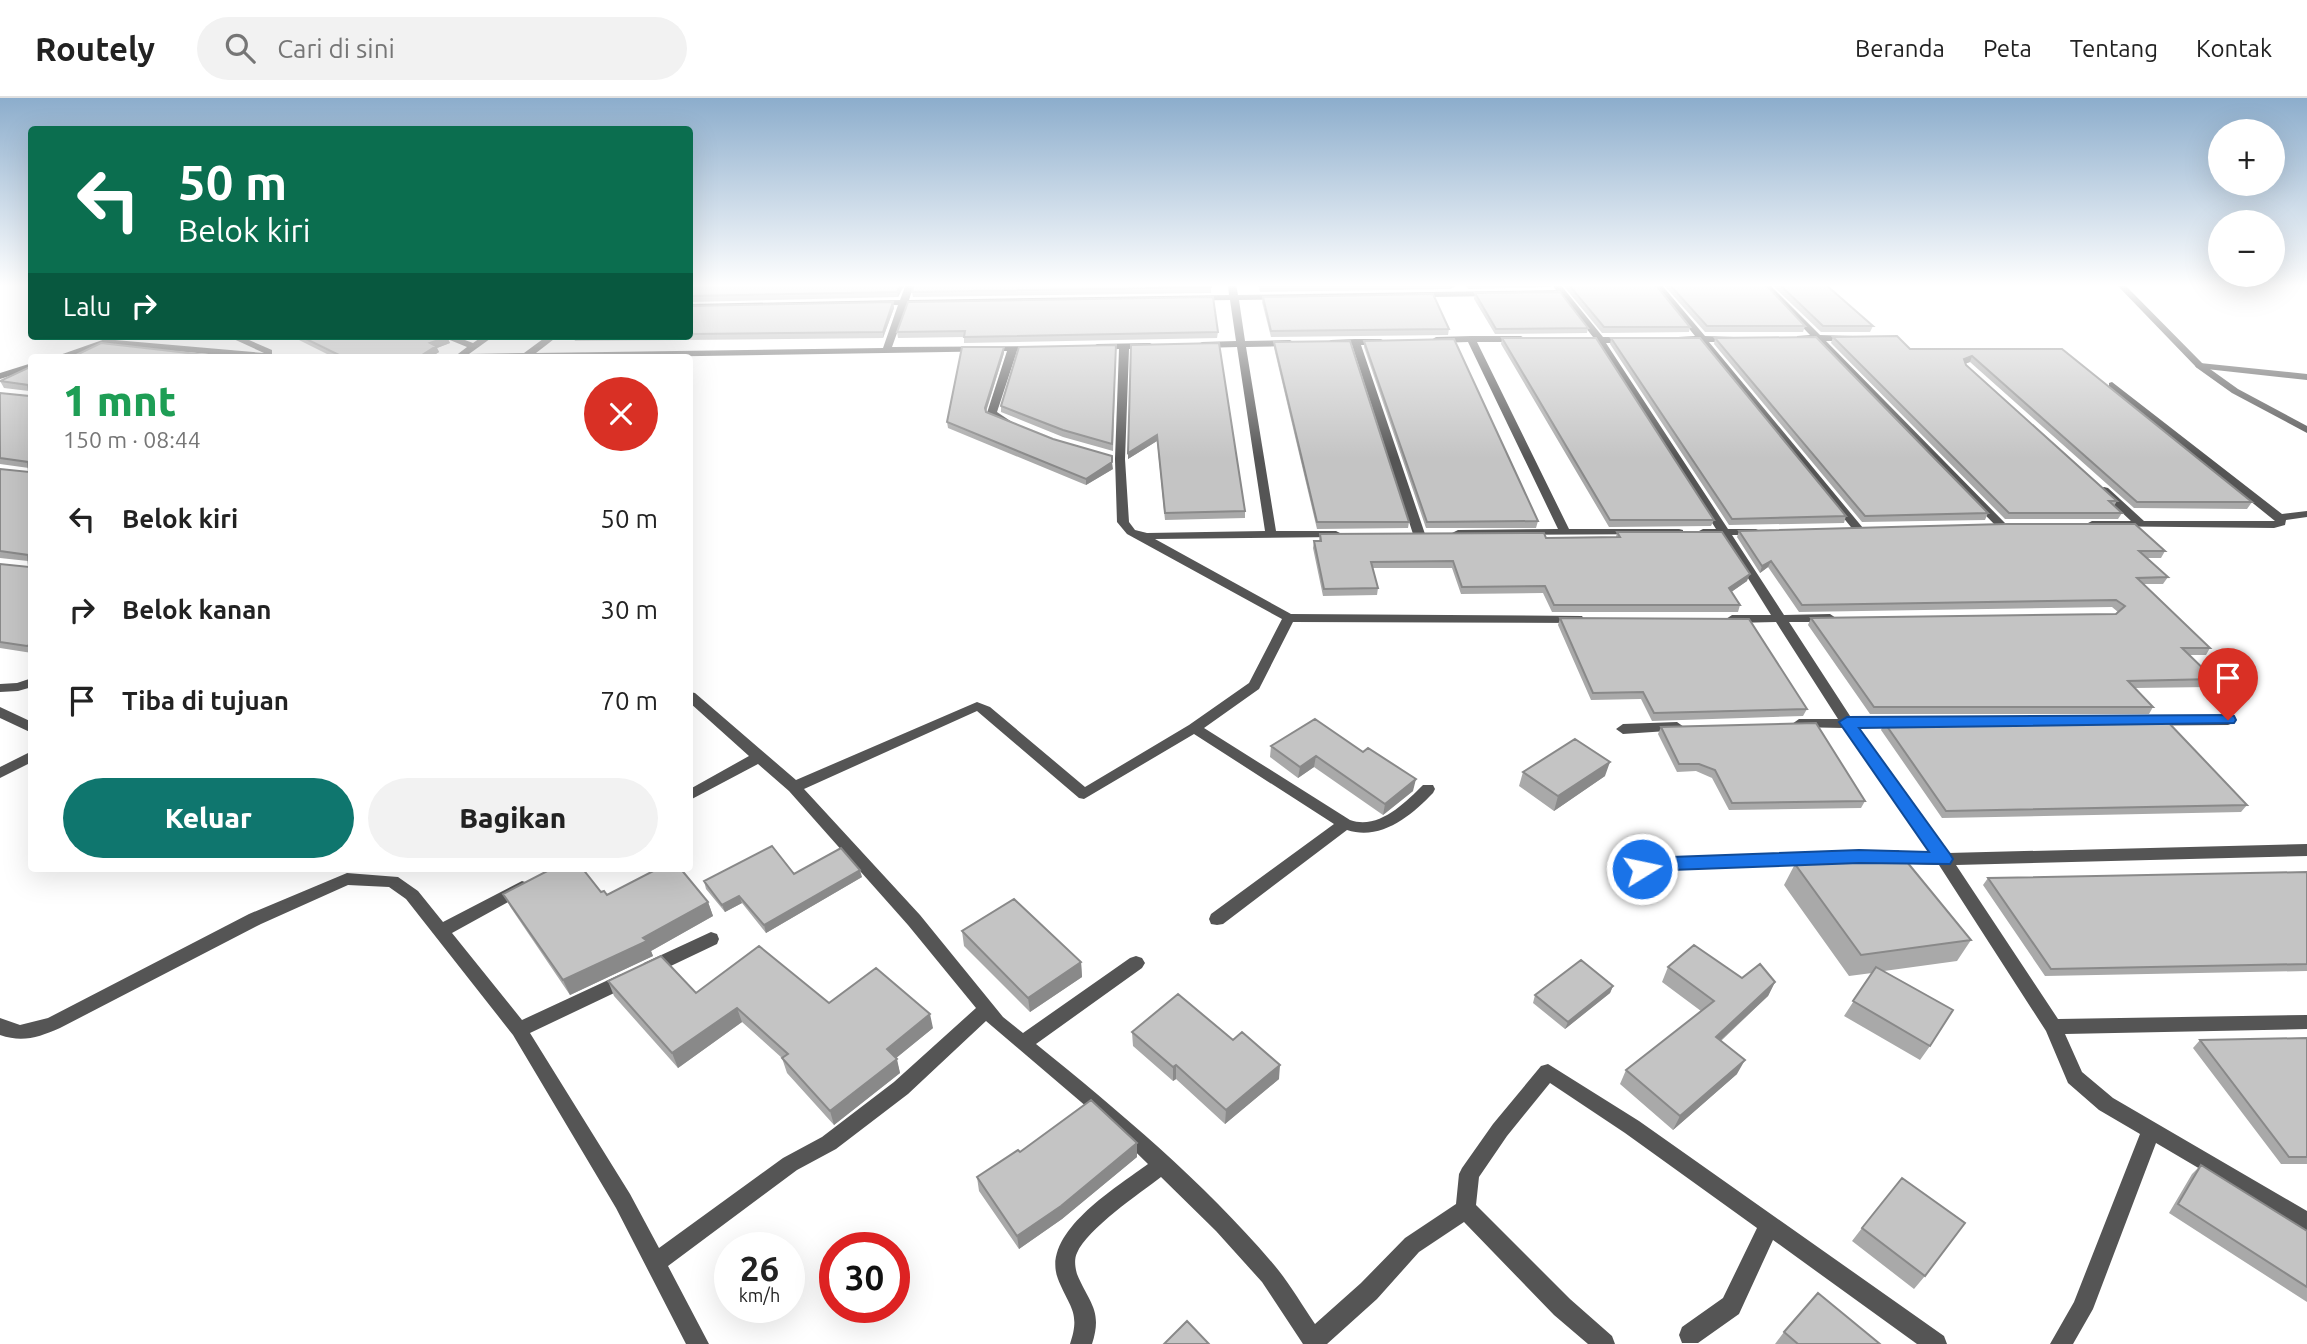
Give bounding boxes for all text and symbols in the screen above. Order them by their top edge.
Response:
search box [197,17,687,80]
icon: search [221,29,259,67]
text: Routely [35,30,155,67]
text: Cari di sini [277,34,395,63]
text: Beranda [1855,35,1945,62]
text: Peta [1983,35,2032,62]
text: Tentang [2070,35,2158,62]
text: Kontak [2196,35,2272,62]
map controls [2208,119,2285,287]
button: + [2208,119,2285,196]
icon: left [63,154,154,245]
text: 50 m [178,154,287,209]
button: − [2208,210,2285,287]
text: Belok kiri [178,212,310,248]
icon: right [125,287,163,325]
text: Lalu [63,292,111,321]
text: 1 mnt [63,377,176,424]
button: close [584,377,658,451]
text: 150 m · 08:44 [63,427,201,452]
icon: left [63,500,101,538]
text: Belok kiri [122,504,238,533]
text: 50 m [600,504,658,533]
icon: right [63,591,101,629]
text: Belok kanan [122,595,272,624]
text: 30 m [600,595,658,624]
pin [2198,648,2258,720]
icon: arrive [2209,659,2247,697]
icon: arrive [63,682,101,720]
text: Tiba di tujuan [122,686,289,715]
text: 70 m [600,686,658,715]
button: Keluar [63,778,354,858]
button: Bagikan [368,778,658,858]
position arrow [1605,832,1679,906]
speed limit sign: 30 [819,1232,910,1323]
text: 26 [740,1248,779,1288]
text: km/h [739,1285,780,1305]

